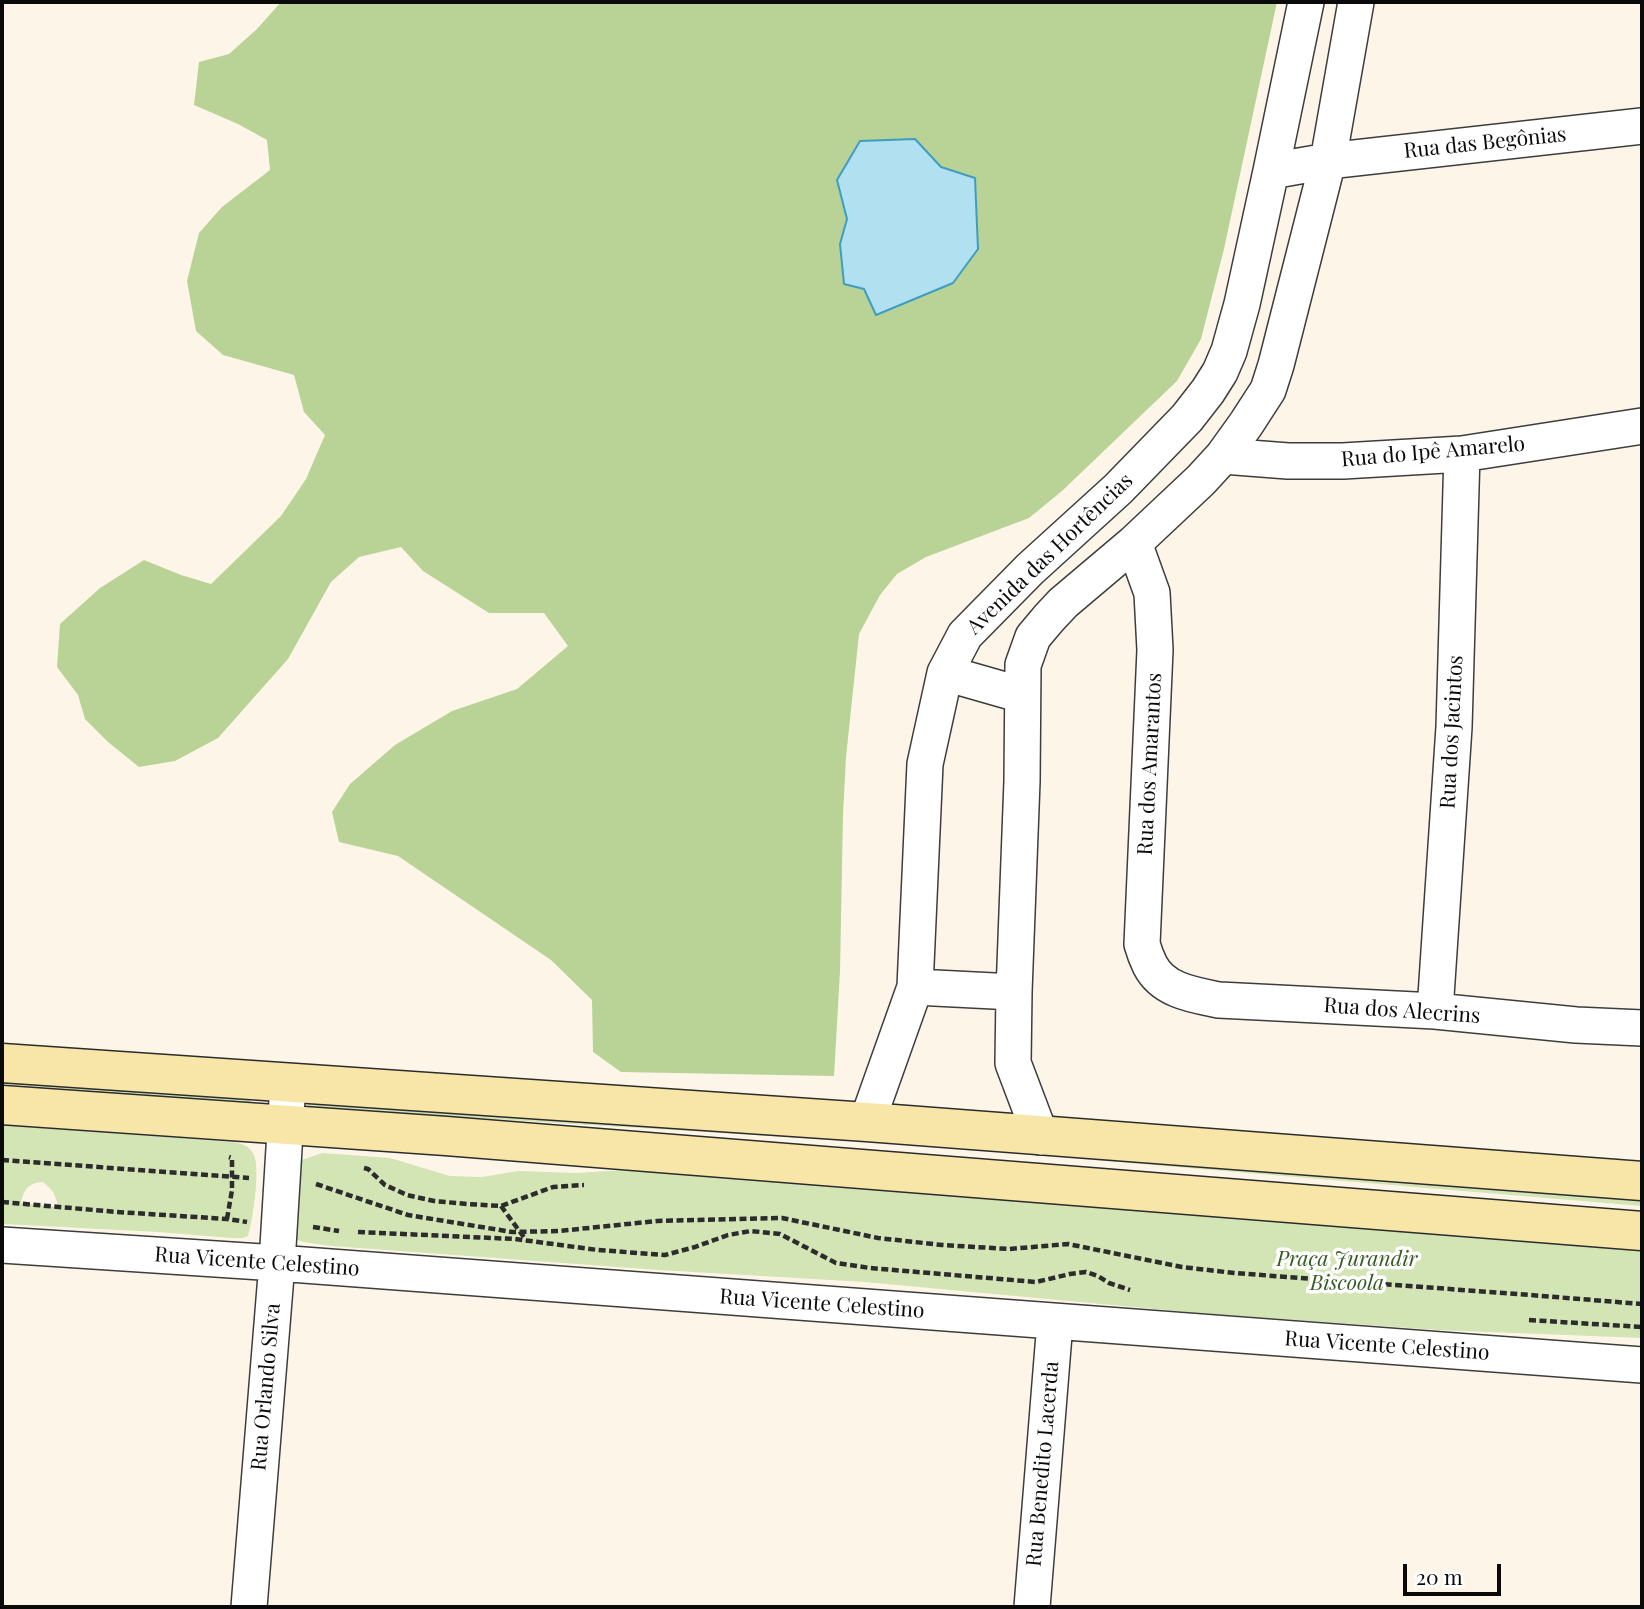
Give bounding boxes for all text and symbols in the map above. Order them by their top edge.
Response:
street label: Rua das Begônias [1402,122,1568,164]
street label: Rua do Ipê Amarelo [1340,431,1526,473]
street label: Avenida das Hortências [962,468,1138,640]
street label: Rua dos Jacintos [1435,655,1469,809]
street label: Rua dos Amarantos [1133,672,1167,856]
street label: Rua dos Alecrins [1323,993,1481,1029]
street label: Rua Vicente Celestino [154,1242,360,1282]
park label: Praça Jurandir Biscoola [1277,1246,1417,1296]
street label: Rua Vicente Celestino [719,1284,925,1324]
street label: Rua Orlando Silva [246,1302,286,1472]
street label: Rua Vicente Celestino [1284,1326,1490,1366]
street label: Rua Benedito Lacerda [1021,1360,1065,1568]
scale bar [1406,1550,1504,1594]
text: 20 m [1416,1562,1463,1590]

